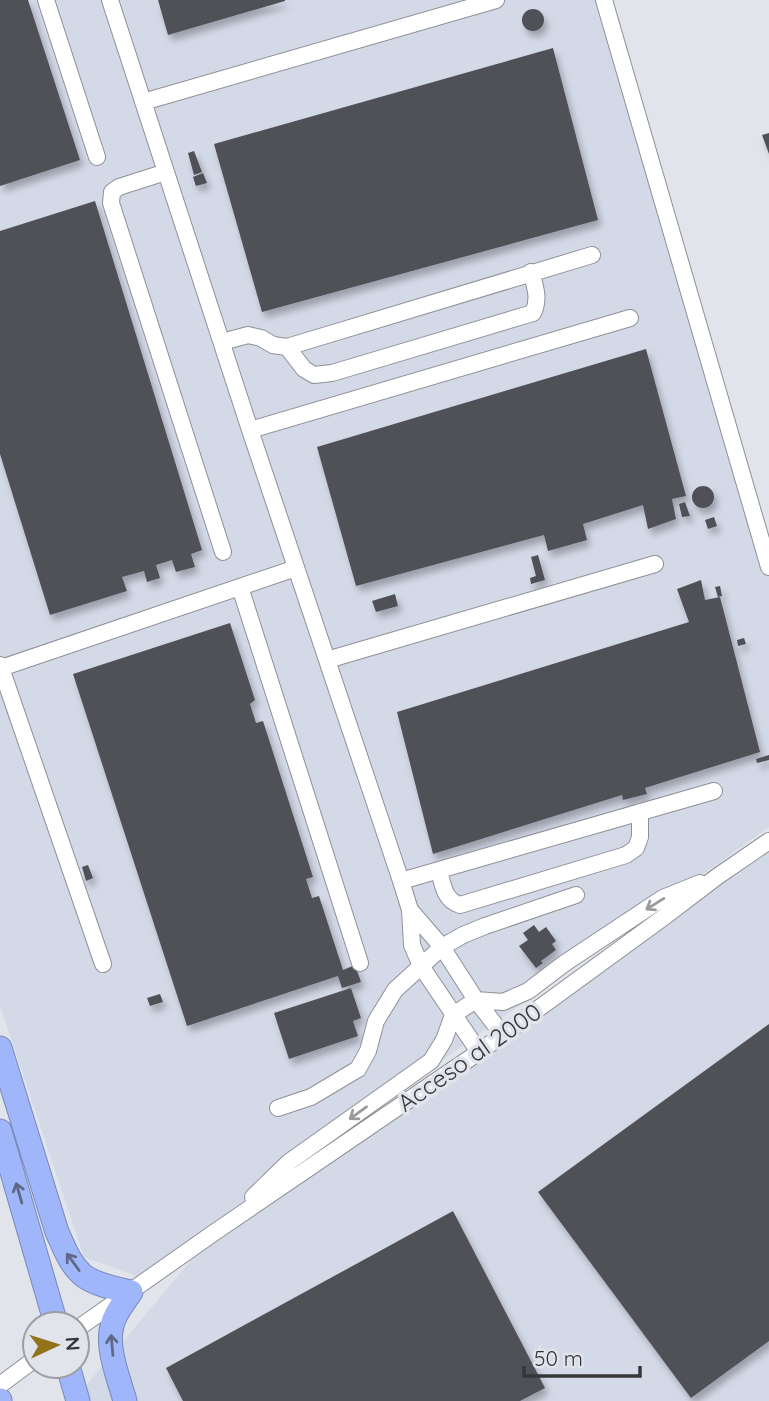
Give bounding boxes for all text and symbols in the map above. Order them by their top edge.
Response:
one-way arrow [646,897,666,911]
street label: Acceso al 2000 [391,996,547,1118]
one-way arrow [349,1106,368,1121]
one-way arrow [11,1183,24,1205]
one-way arrow [66,1253,80,1272]
north arrow [21,1310,91,1380]
one-way arrow [105,1334,118,1356]
scale bar [524,1334,640,1378]
text: N [61,1336,85,1352]
text: 50 m [534,1345,583,1371]

